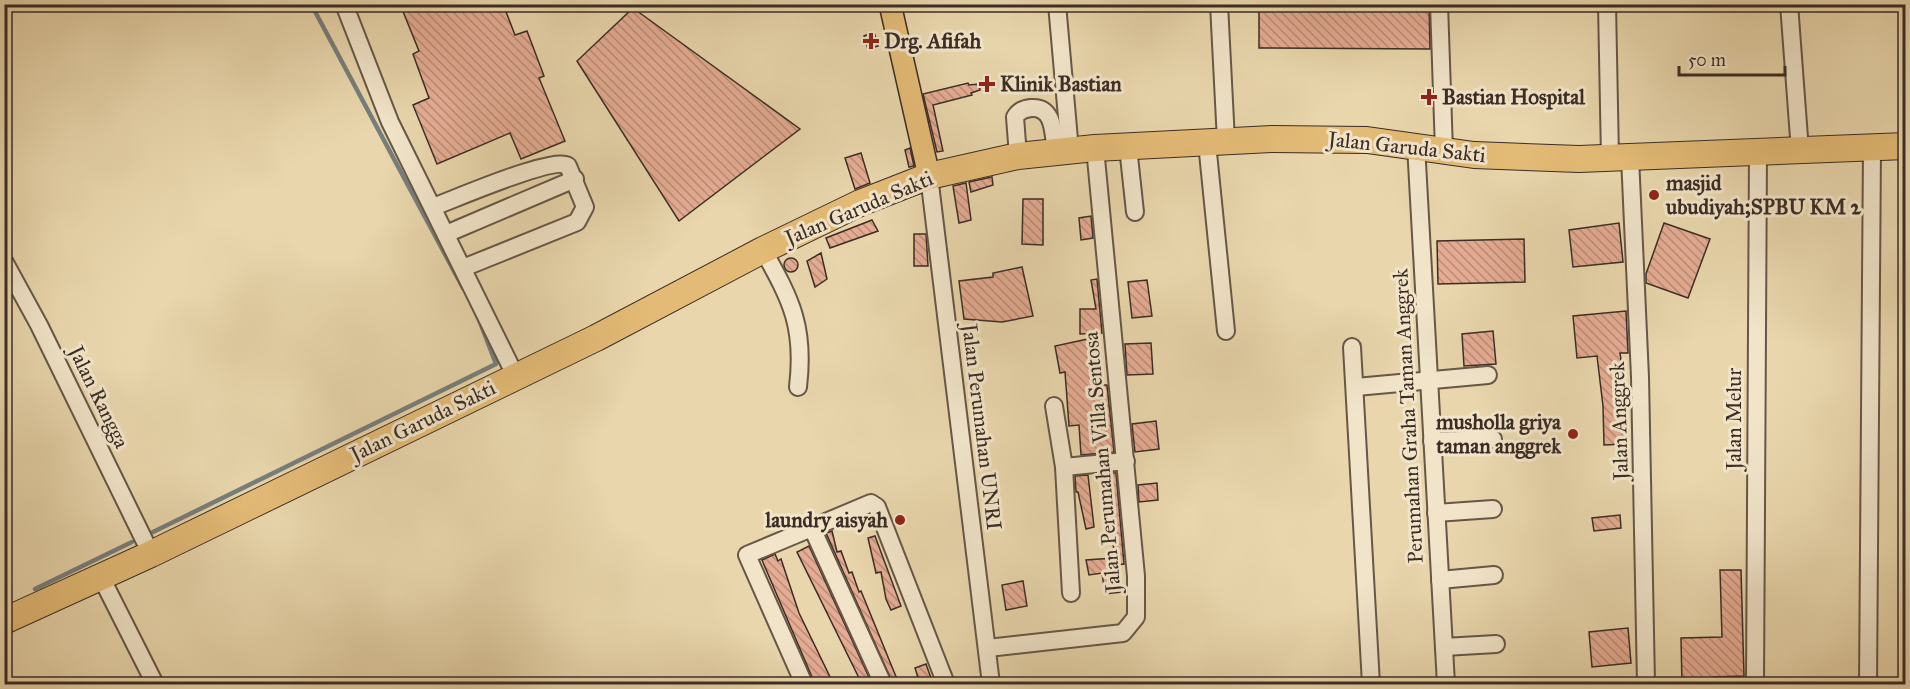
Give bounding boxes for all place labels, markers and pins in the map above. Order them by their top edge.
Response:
place label: Drg. Afifah [884,28,981,54]
marker: Drg. Afifah [862,32,880,50]
place label: Klinik Bastian [1000,71,1122,97]
marker: Klinik Bastian [978,75,996,93]
place label: Bastian Hospital [1442,84,1586,110]
marker: Bastian Hospital [1420,88,1438,106]
place label: masjid ubudiyah;SPBU KM 2 [1665,170,1862,220]
marker: masjid ubudiyah;SPBU KM 2 [1647,188,1661,202]
place label: musholla griya taman anggrek [1435,409,1562,459]
marker: musholla griya taman anggrek [1566,427,1580,441]
place label: laundry aisyah [765,507,888,533]
marker: laundry aisyah [893,513,907,527]

